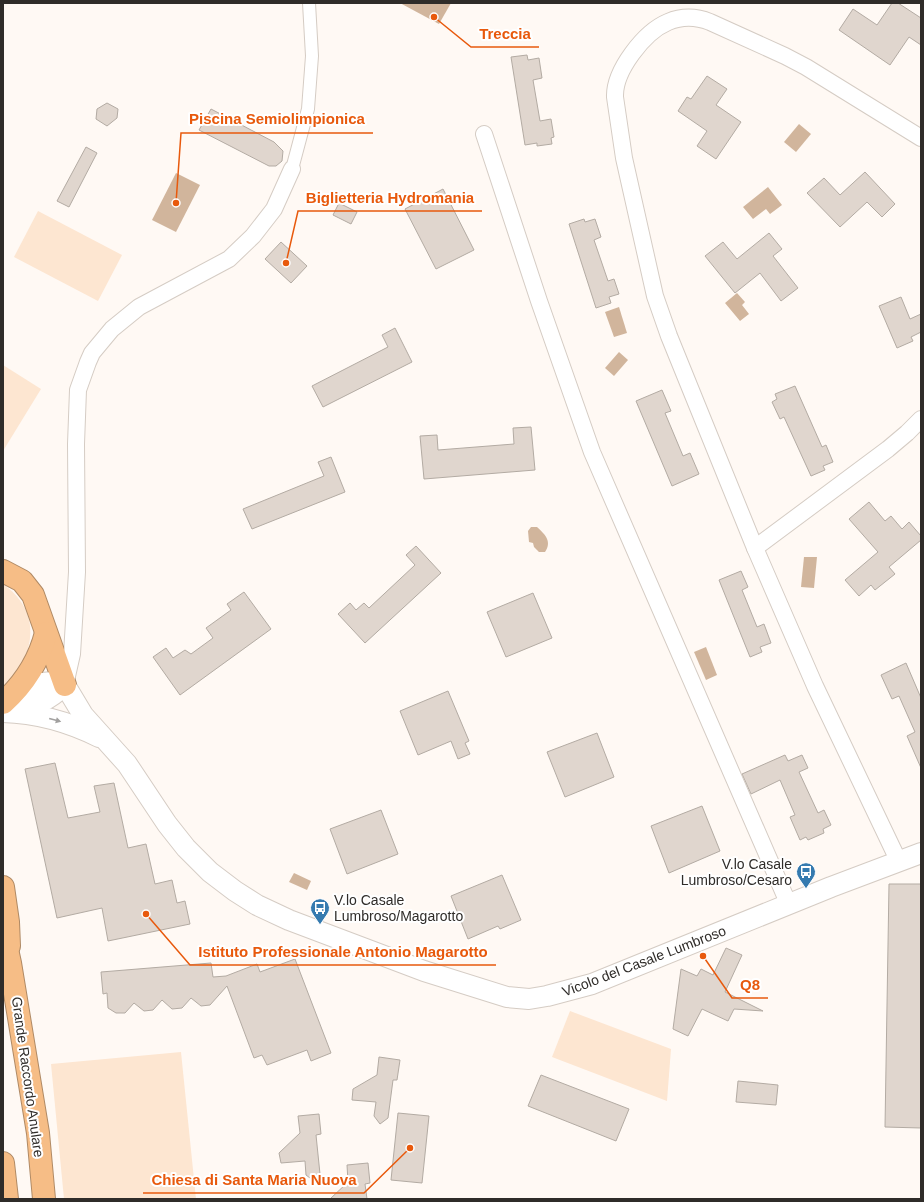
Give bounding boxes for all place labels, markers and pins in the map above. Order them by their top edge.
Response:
callout: Treccia [471,20,539,47]
callout: Piscina Semiolimpionica [181,106,373,133]
callout: Biglietteria Hydromania [298,184,482,211]
place label: V.lo Casale Lumbroso/Cesaro [681,856,792,888]
bus stop icon: V.lo Casale Lumbroso/Cesaro [795,861,817,889]
place label: V.lo Casale Lumbroso/Magarotto [334,892,463,924]
bus stop icon: V.lo Casale Lumbroso/Magarotto [309,897,331,925]
callout: Istituto Professionale Antonio Magarotto [190,938,496,965]
callout: Q8 [732,971,768,998]
callout: Chiesa di Santa Maria Nuova [143,1166,364,1193]

